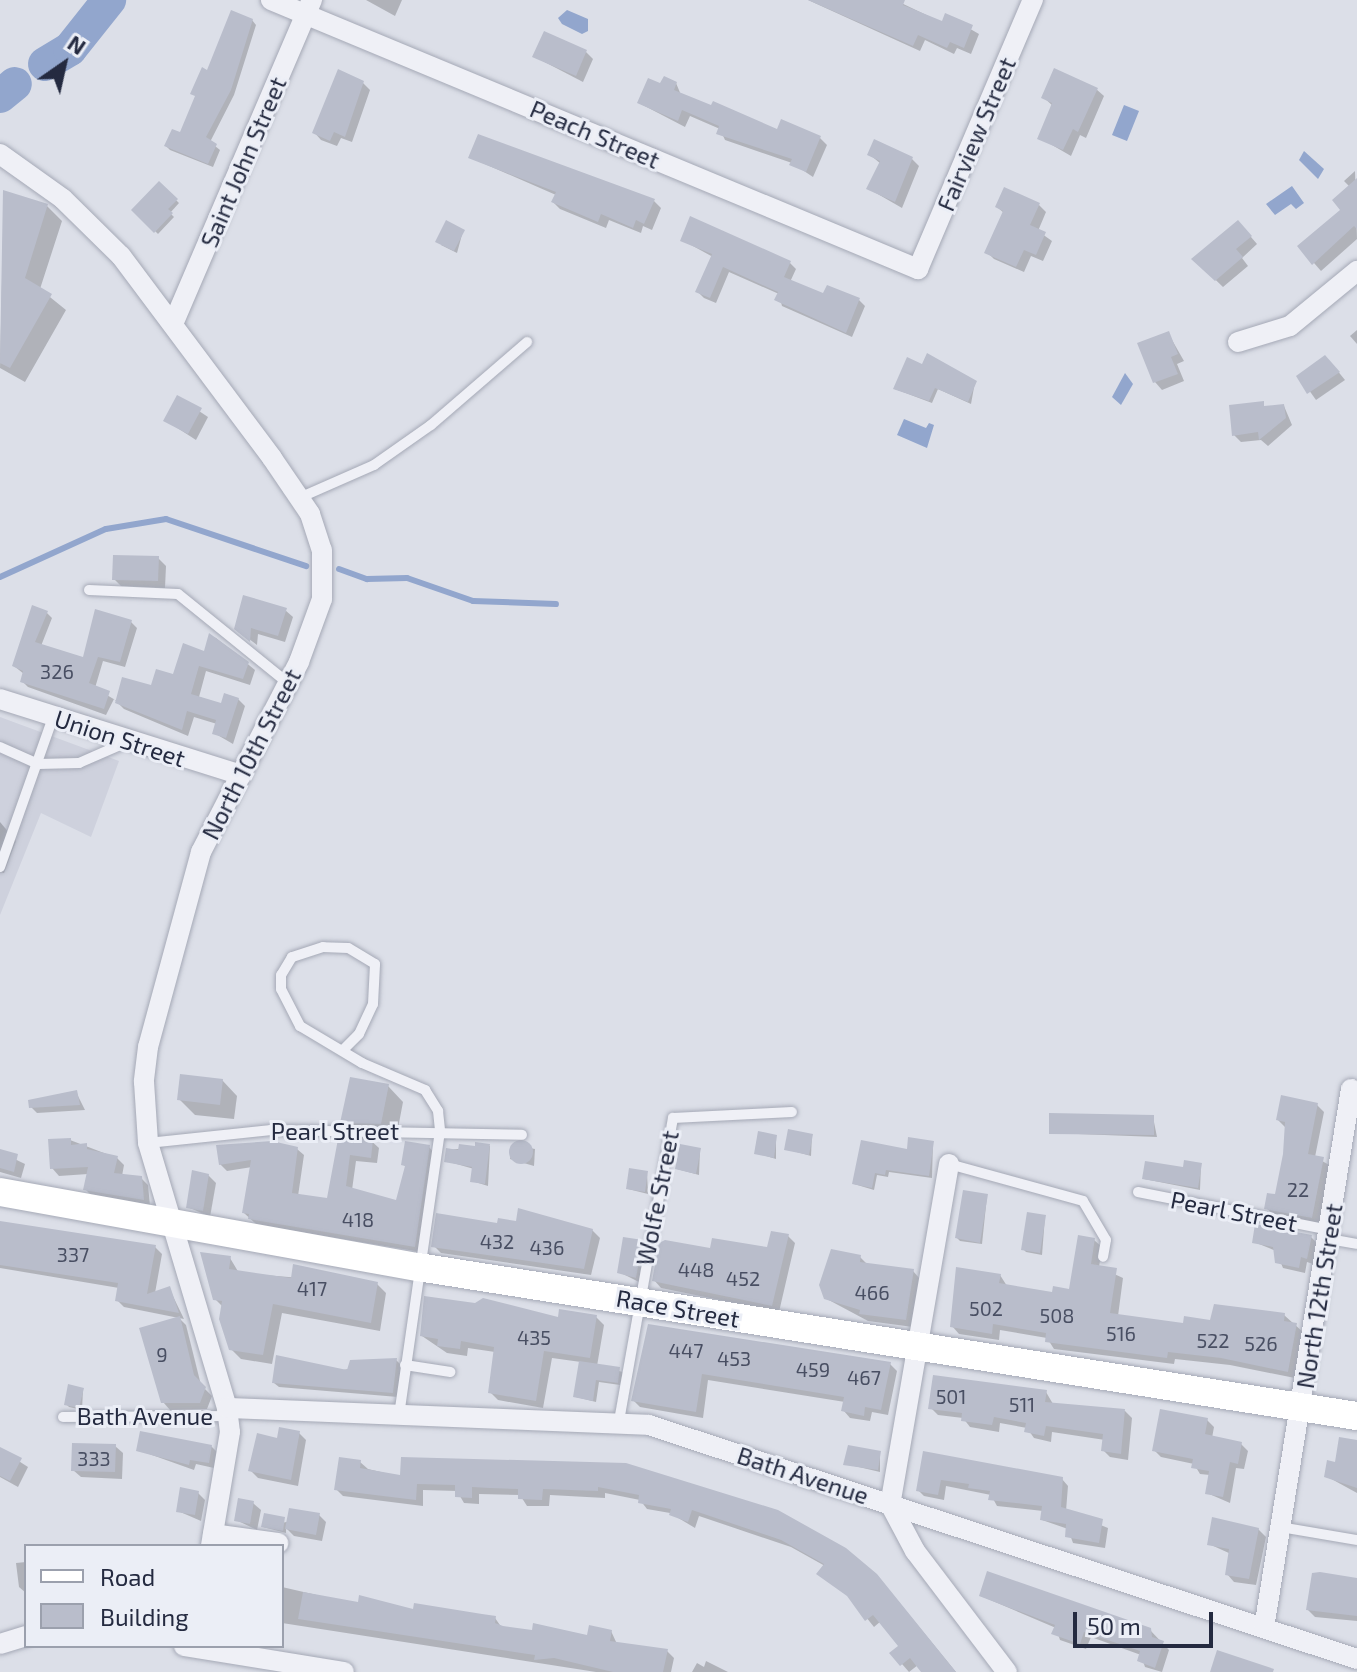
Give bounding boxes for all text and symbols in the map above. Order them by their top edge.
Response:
north arrow [24,24,104,104]
text: N [64,29,91,59]
street label: Fairview Street [931,53,1021,215]
street label: Saint John Street [194,72,292,252]
street label: Peach Street [526,94,664,174]
house number: 326 [40,659,74,683]
street label: North 10th Street [196,664,306,844]
street label: Union Street [51,703,189,773]
street label: Pearl Street [271,1117,399,1145]
street label: Wolfe Street [630,1128,684,1268]
house number: 22 [1287,1177,1309,1201]
street label: Pearl Street [1168,1185,1300,1237]
street label: North 12th Street [1290,1202,1348,1390]
house number: 418 [342,1207,374,1231]
house number: 432 [480,1229,514,1253]
house number: 436 [530,1235,564,1259]
house number: 337 [57,1242,89,1266]
house number: 448 [678,1257,714,1281]
house number: 452 [726,1266,760,1290]
house number: 417 [297,1276,327,1300]
house number: 466 [854,1280,890,1304]
street label: Race Street [614,1283,742,1333]
house number: 502 [969,1296,1003,1320]
house number: 508 [1040,1303,1074,1327]
house number: 516 [1106,1321,1136,1345]
house number: 435 [517,1325,551,1349]
house number: 522 [1196,1328,1230,1352]
house number: 526 [1244,1331,1278,1355]
house number: 447 [669,1338,703,1362]
house number: 9 [156,1342,168,1366]
house number: 453 [717,1346,751,1370]
house number: 459 [796,1357,830,1381]
house number: 467 [847,1365,881,1389]
house number: 501 [936,1384,966,1408]
house number: 511 [1009,1392,1035,1416]
street label: Bath Avenue [77,1402,213,1430]
street label: Bath Avenue [733,1440,873,1510]
house number: 333 [77,1446,111,1470]
legend [24,1544,284,1648]
text: Road [100,1562,155,1591]
scale bar [1077,1596,1217,1646]
text: Building [100,1602,189,1631]
text: 50 m [1087,1611,1141,1640]

